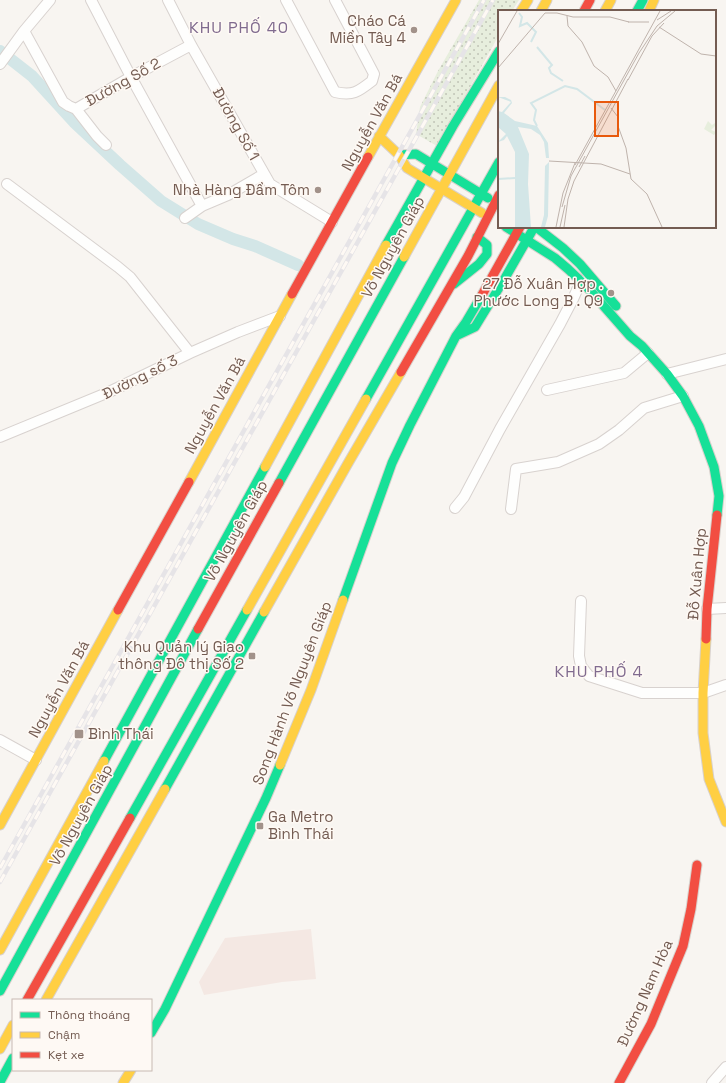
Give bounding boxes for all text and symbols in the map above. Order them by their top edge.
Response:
inset map [498,10,716,228]
place label: Cháo Cá Miền Tây 4 [329,11,406,47]
district label: KHU PHỐ 40 [189,17,289,38]
marker: Cháo Cá Miền Tây 4 [409,25,419,35]
street label: Đường Số 2 [82,53,164,110]
street label: Nguyễn Văn Bá [337,69,406,174]
street label: Đường Số 1 [209,84,264,163]
place label: Nhà Hàng Đầm Tôm [173,180,310,199]
marker: Nhà Hàng Đầm Tôm [313,185,323,195]
street label: Võ Nguyên Giáp [357,192,428,301]
place label: 27 Đỗ Xuân Hợp . Phước Long B . Q9 [474,274,603,310]
marker: 27 Đỗ Xuân Hợp . Phước Long B . Q9 [606,288,616,298]
street label: Đường số 3 [99,350,181,403]
street label: Nguyễn Văn Bá [180,352,249,457]
street label: Võ Nguyên Giáp [200,476,271,585]
street label: Đỗ Xuân Hợp [683,527,710,621]
street label: Song Hành Võ Nguyên Giáp [248,598,335,787]
street label: Nguyễn Văn Bá [24,636,93,741]
place label: Khu Quản lý Giao thông Đô thị Số 2 [118,637,244,673]
marker: Khu Quản lý Giao thông Đô thị Số 2 [247,651,257,661]
district label: KHU PHỐ 4 [555,661,643,682]
place label: Bình Thái [88,724,154,743]
marker: Bình Thái [73,728,85,740]
street label: Võ Nguyên Giáp [45,760,116,869]
place label: Ga Metro Bình Thái [268,807,334,843]
marker: Ga Metro Bình Thái [255,821,265,831]
street label: Đường Nam Hòa [613,936,677,1049]
legend [12,999,152,1071]
text: Thông thoáng [48,1007,130,1023]
text: Chậm [48,1027,80,1043]
text: Kẹt xe [48,1047,84,1063]

